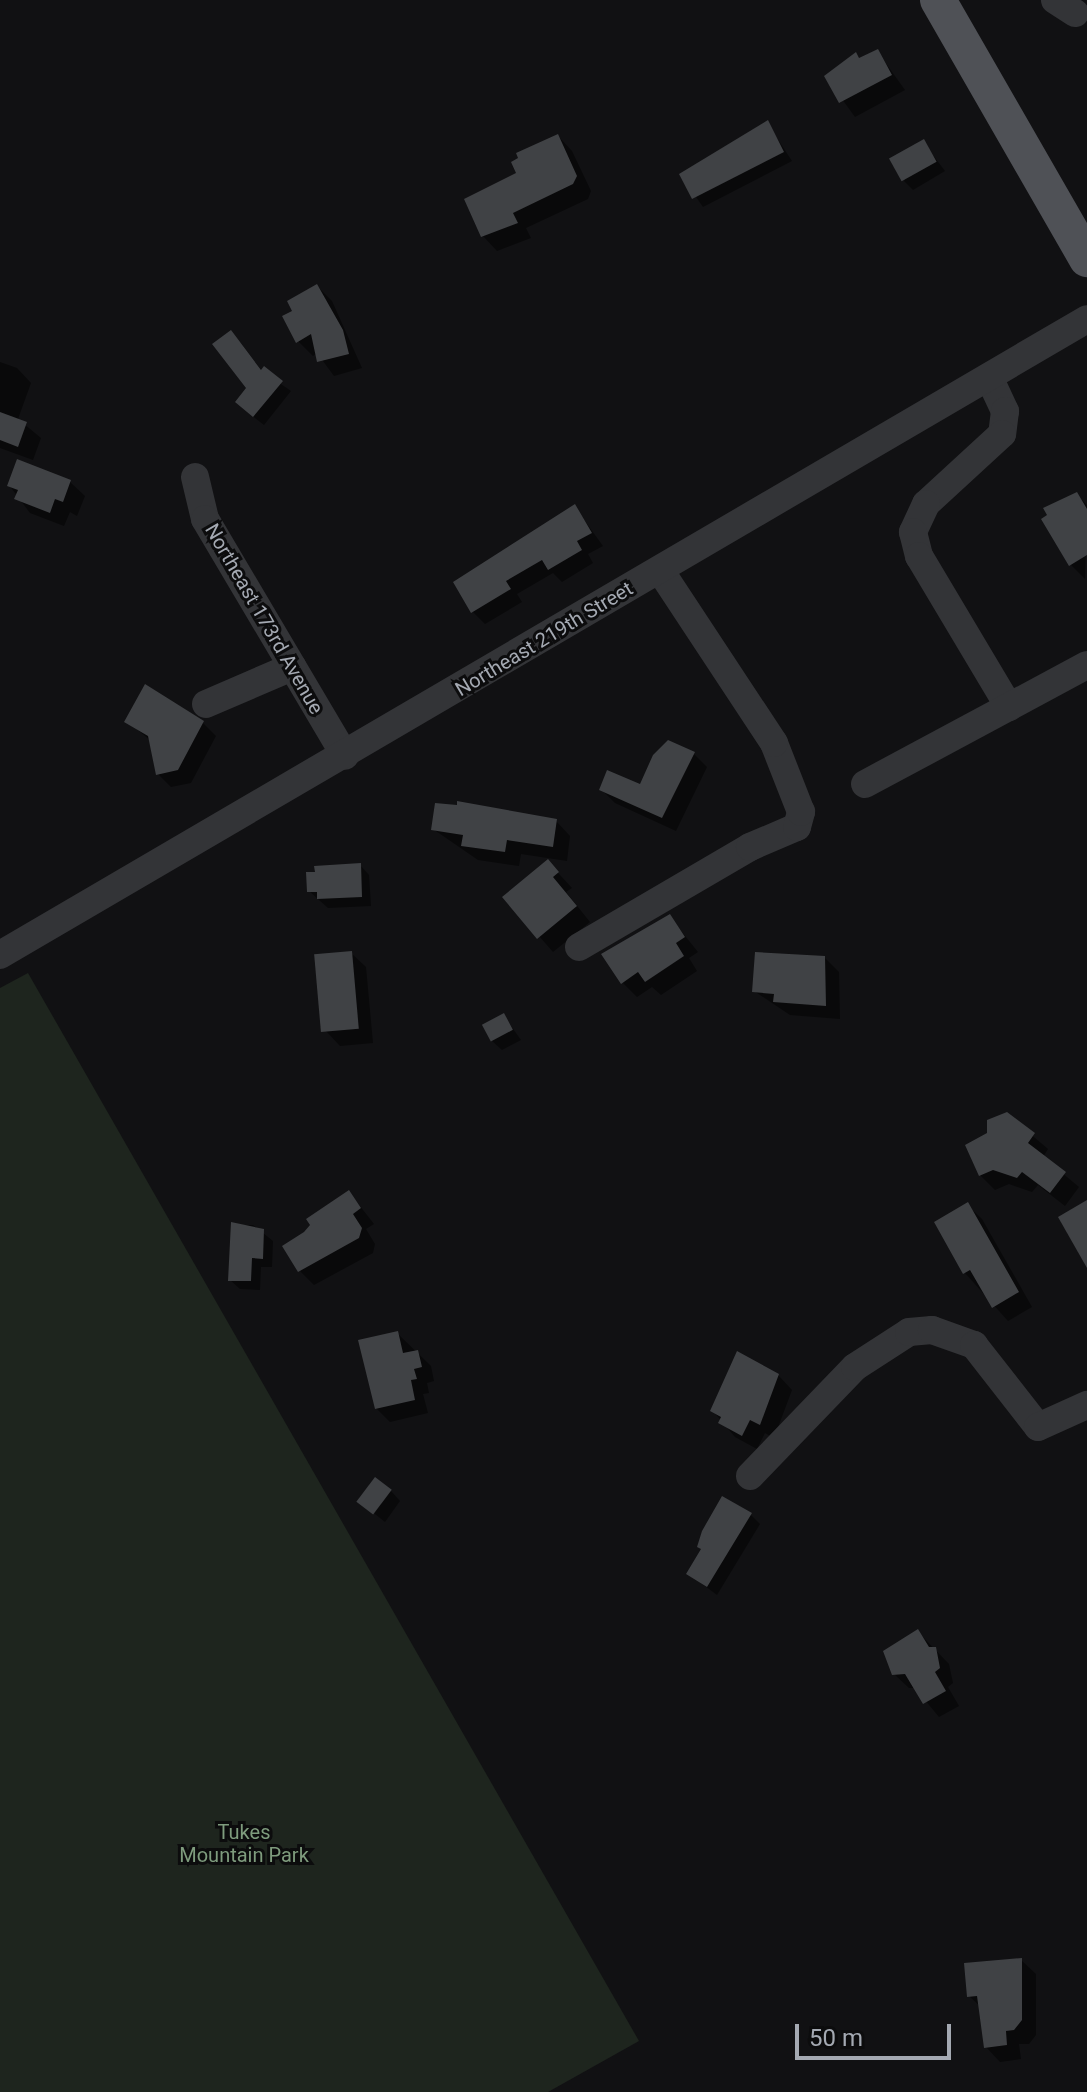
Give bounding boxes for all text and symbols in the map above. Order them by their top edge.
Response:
street label: Northeast 173rd Avenue [200,520,328,718]
street label: Northeast 219th Street [451,576,637,702]
park label: Tukes Mountain Park [179,1820,309,1867]
scale bar [799,2008,955,2058]
text: 50 m [809,2024,863,2052]

